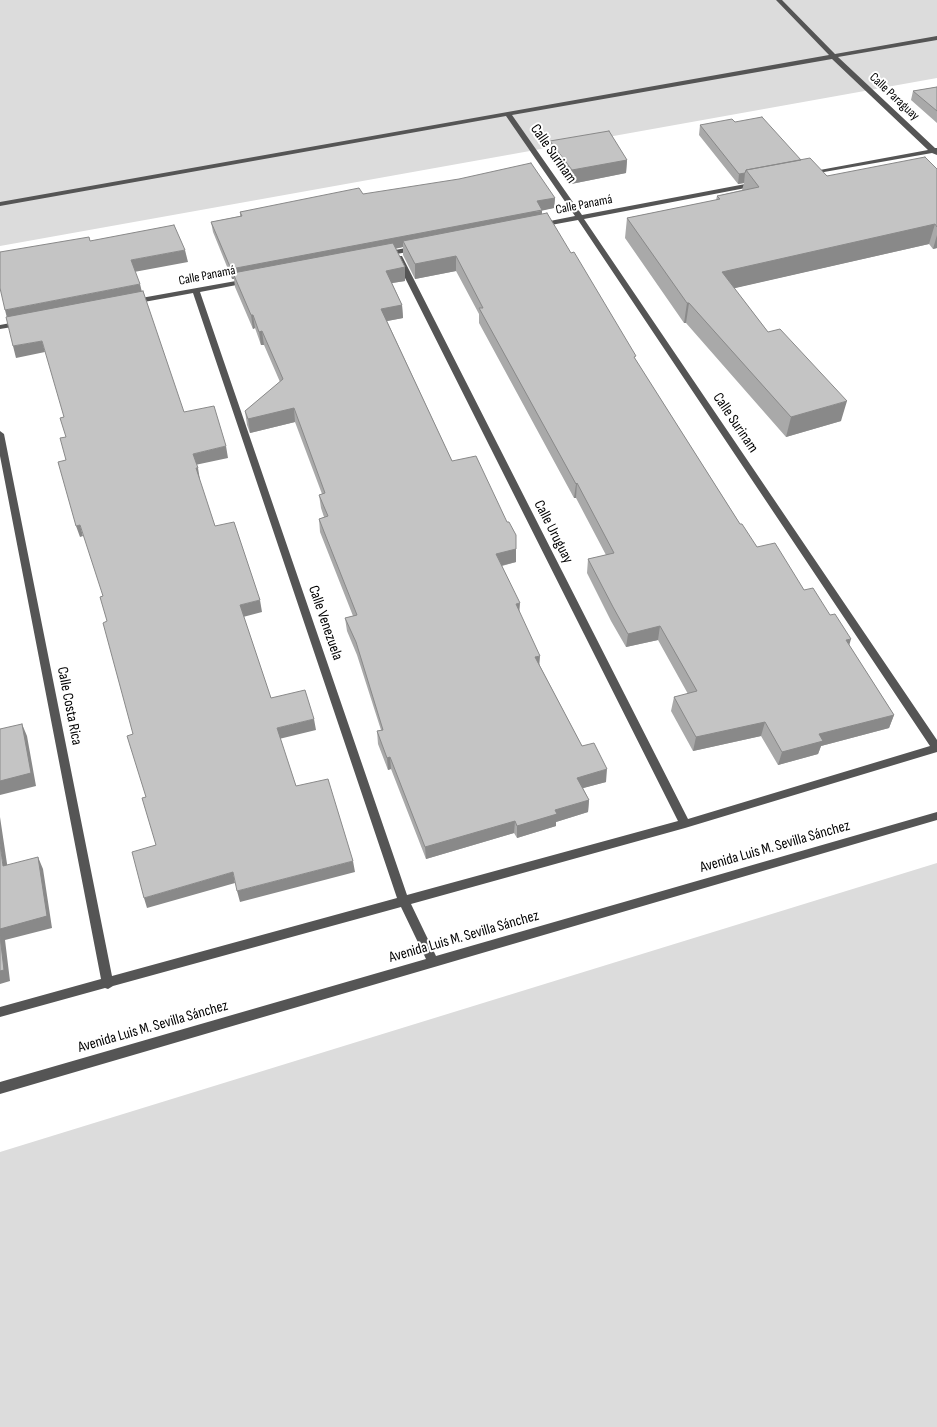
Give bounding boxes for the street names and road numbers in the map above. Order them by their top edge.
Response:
street label: Calle Paraguay [866,70,922,124]
street label: Calle Surinam [526,121,580,187]
street label: Calle Panamá [554,192,614,218]
street label: Calle Panamá [177,263,237,289]
street label: Calle Surinam [708,390,762,456]
street label: Calle Uruguay [529,497,577,567]
street label: Calle Venezuela [304,583,346,663]
street label: Calle Costa Rica [53,665,85,747]
street label: Avenida Luis M. Sevilla Sánchez [698,817,852,877]
street label: Avenida Luis M. Sevilla Sánchez [387,907,541,967]
street label: Avenida Luis M. Sevilla Sánchez [76,997,230,1057]

